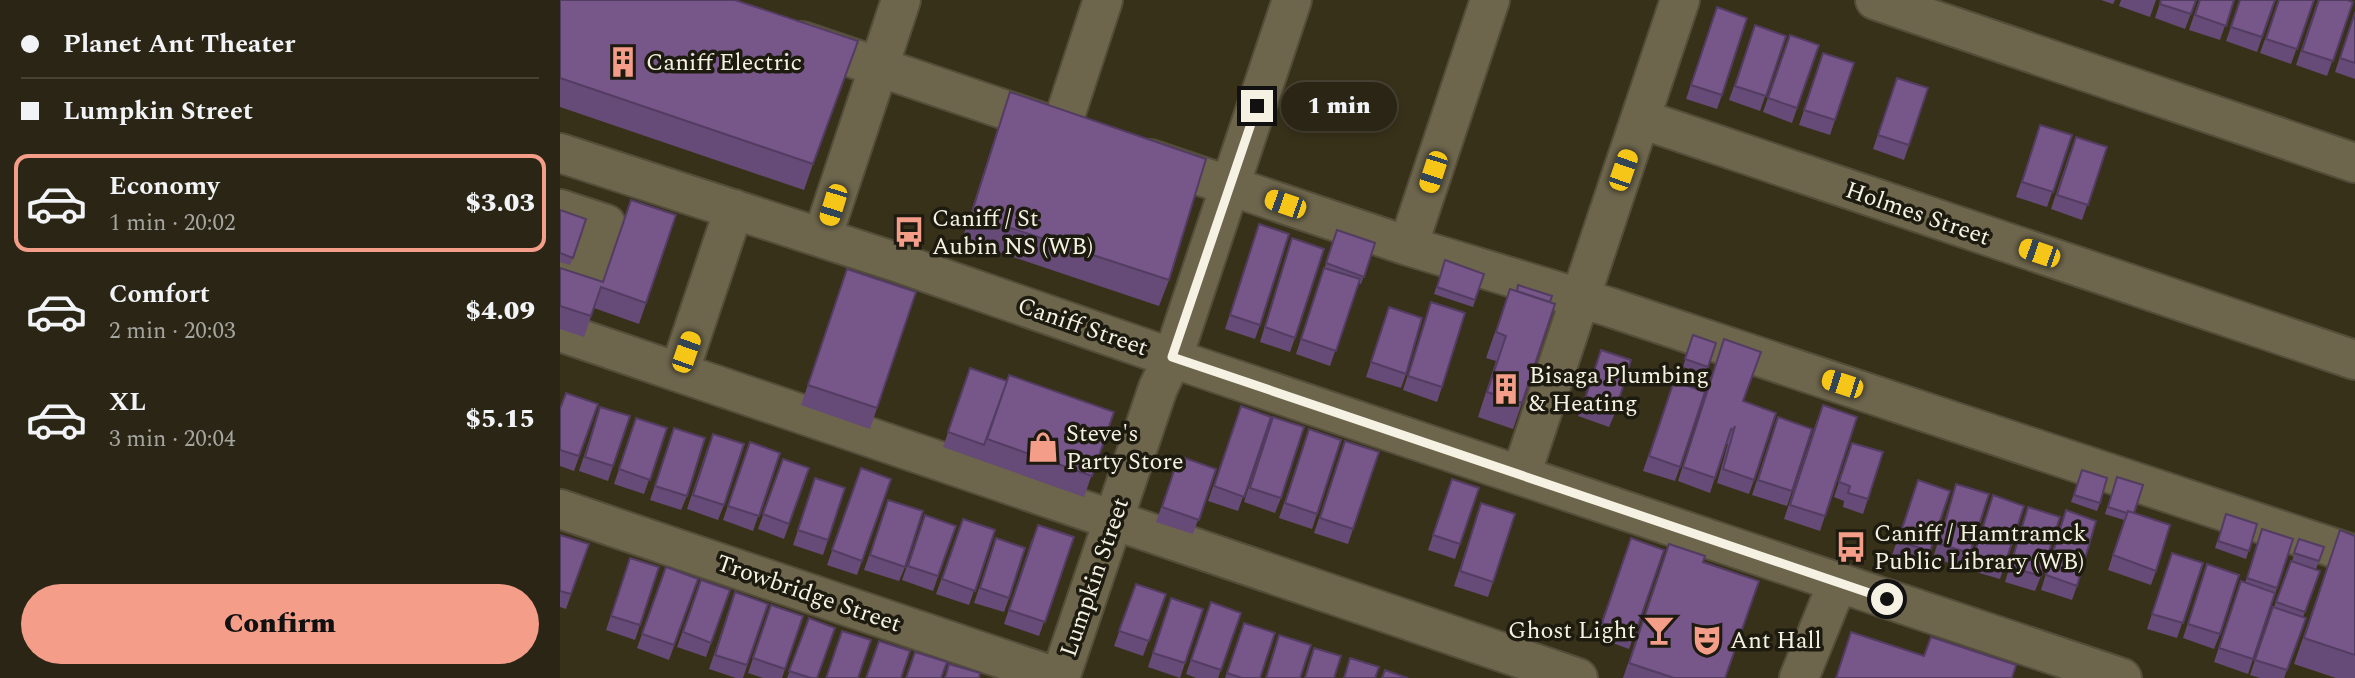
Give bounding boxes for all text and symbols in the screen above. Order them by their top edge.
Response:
text: Planet Ant Theater [63,24,295,64]
building icon: Caniff Electric [606,45,640,79]
place label: Caniff Electric [646,45,802,81]
callout: 1 min [1282,82,1397,130]
text: 1 min [1307,89,1371,124]
route end [1241,90,1273,122]
text: Lumpkin Street [63,91,253,131]
car [1607,147,1640,193]
car [1417,149,1450,195]
text: Economy [109,166,219,206]
icon: car [25,172,88,235]
street label: Holmes Street [1840,172,1995,256]
car [817,182,850,228]
text: $3.03 [465,183,535,223]
car [1262,187,1309,221]
place label: Caniff / St Aubin NS (WB) [932,201,1093,265]
text: 1 min · 20:02 [109,206,236,241]
bus stop icon: Caniff / St Aubin NS (WB) [892,215,926,249]
car [2016,236,2063,270]
text: Comfort [109,274,210,314]
icon: car [25,280,88,343]
street label: Caniff Street [1013,288,1153,366]
text: $4.09 [465,291,535,331]
text: 2 min · 20:03 [109,314,236,349]
car [670,329,703,375]
place label: Bisaga Plumbing & Heating [1529,358,1709,422]
car [1819,368,1866,400]
building icon: Bisaga Plumbing & Heating [1489,372,1523,406]
text: XL [109,382,146,422]
icon: car [25,388,88,451]
text: $5.15 [465,399,535,439]
place label: Steve's Party Store [1066,416,1184,480]
text: 3 min · 20:04 [109,422,236,457]
shop icon: Steve's Party Store [1026,430,1060,464]
street label: Lumpkin Street [1051,493,1139,662]
place label: Caniff / Hamtramck Public Library (WB) [1874,516,2087,580]
bus stop icon: Caniff / Hamtramck Public Library (WB) [1834,530,1868,564]
street label: Trowbridge Street [711,545,906,642]
route start [1871,583,1903,615]
button: Confirm [21,584,539,664]
place label: Ghost Light [1508,613,1636,649]
bar icon: Ghost Light [1642,613,1676,647]
theatre icon: Ant Hall [1690,623,1724,657]
place label: Ant Hall [1730,623,1822,659]

